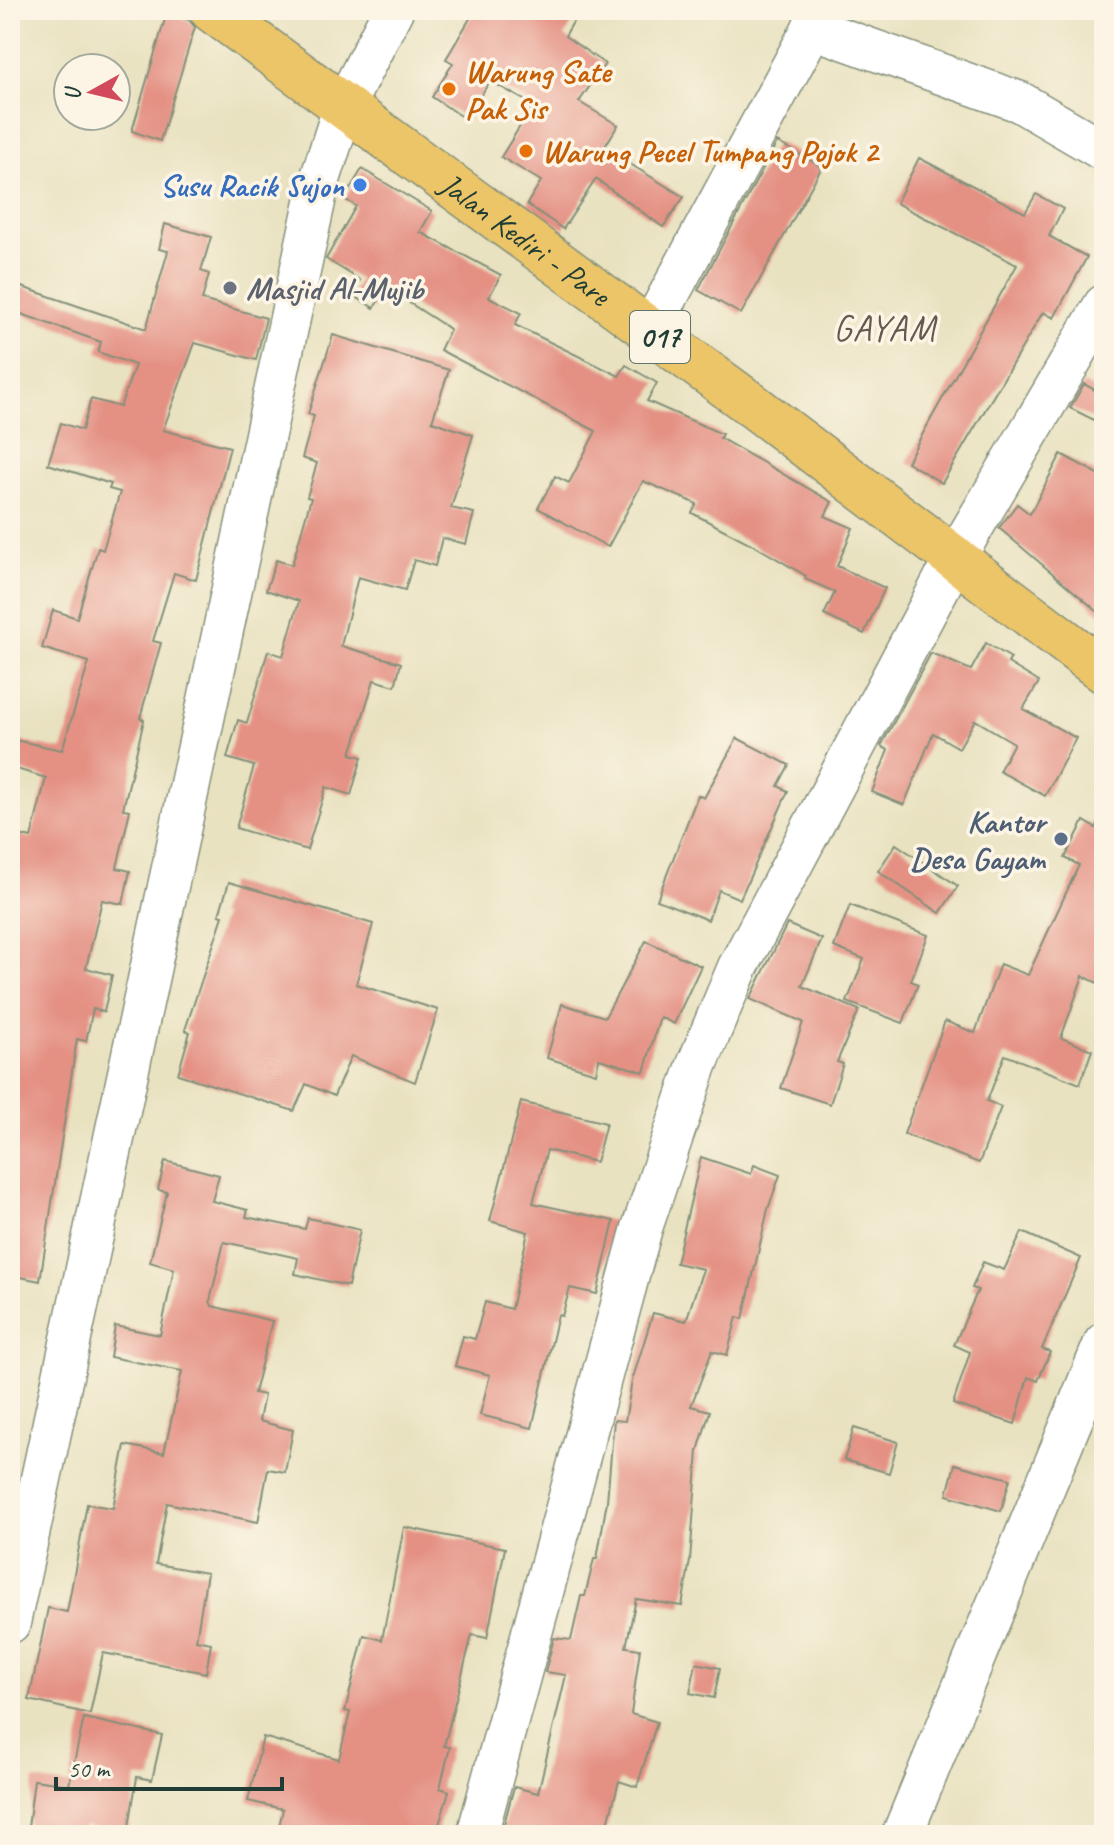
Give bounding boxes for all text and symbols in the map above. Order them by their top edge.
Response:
place label: Warung Sate Pak Sis [465,51,614,129]
north arrow [52,52,132,132]
marker: Warung Sate Pak Sis [440,80,458,98]
text: U [58,83,88,102]
place label: Warung Pecel Tumpang Pojok 2 [542,131,880,172]
marker: Warung Pecel Tumpang Pojok 2 [517,142,535,160]
street label: Jalan Kediri - Pare [430,163,620,317]
place label: Susu Racik Sujon [160,165,345,206]
marker: Susu Racik Sujon [351,176,369,194]
place label: Masjid Al-Mujib [246,268,425,309]
marker: Masjid Al-Mujib [221,279,239,297]
district label: GAYAM [833,305,938,351]
road number: 017 [630,311,690,363]
place label: Kantor Desa Gayam [910,801,1048,879]
marker: Kantor Desa Gayam [1052,830,1070,848]
scale bar [56,1741,282,1791]
text: 50 m [68,1754,111,1784]

